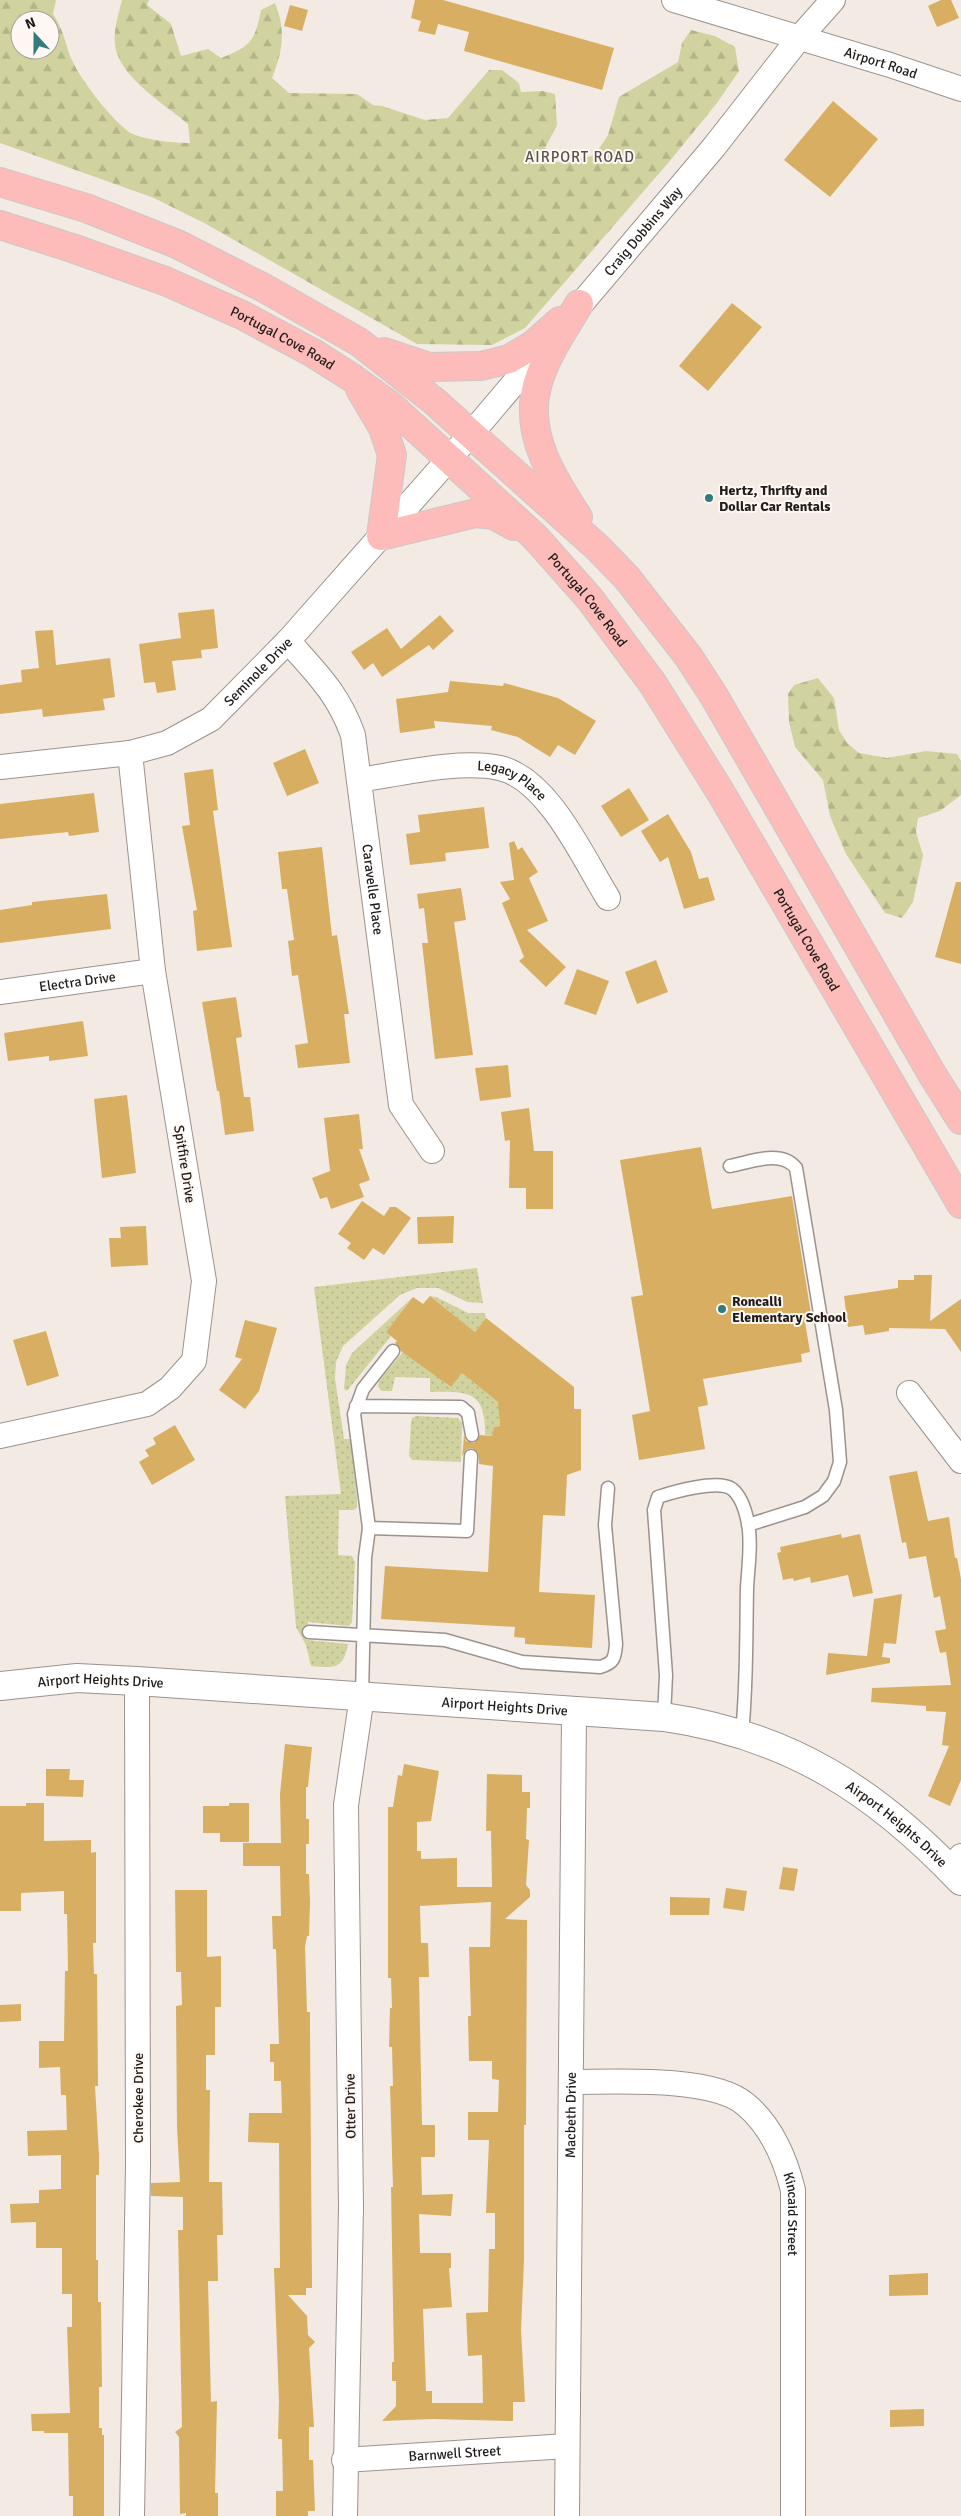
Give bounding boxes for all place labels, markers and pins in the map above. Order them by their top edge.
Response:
place label: Hertz, Thrifty and Dollar Car Rentals [719,482,830,515]
marker: Hertz, Thrifty and Dollar Car Rentals [703,492,715,504]
place label: Roncalli Elementary School [732,1293,847,1326]
marker: Roncalli Elementary School [716,1303,728,1315]

